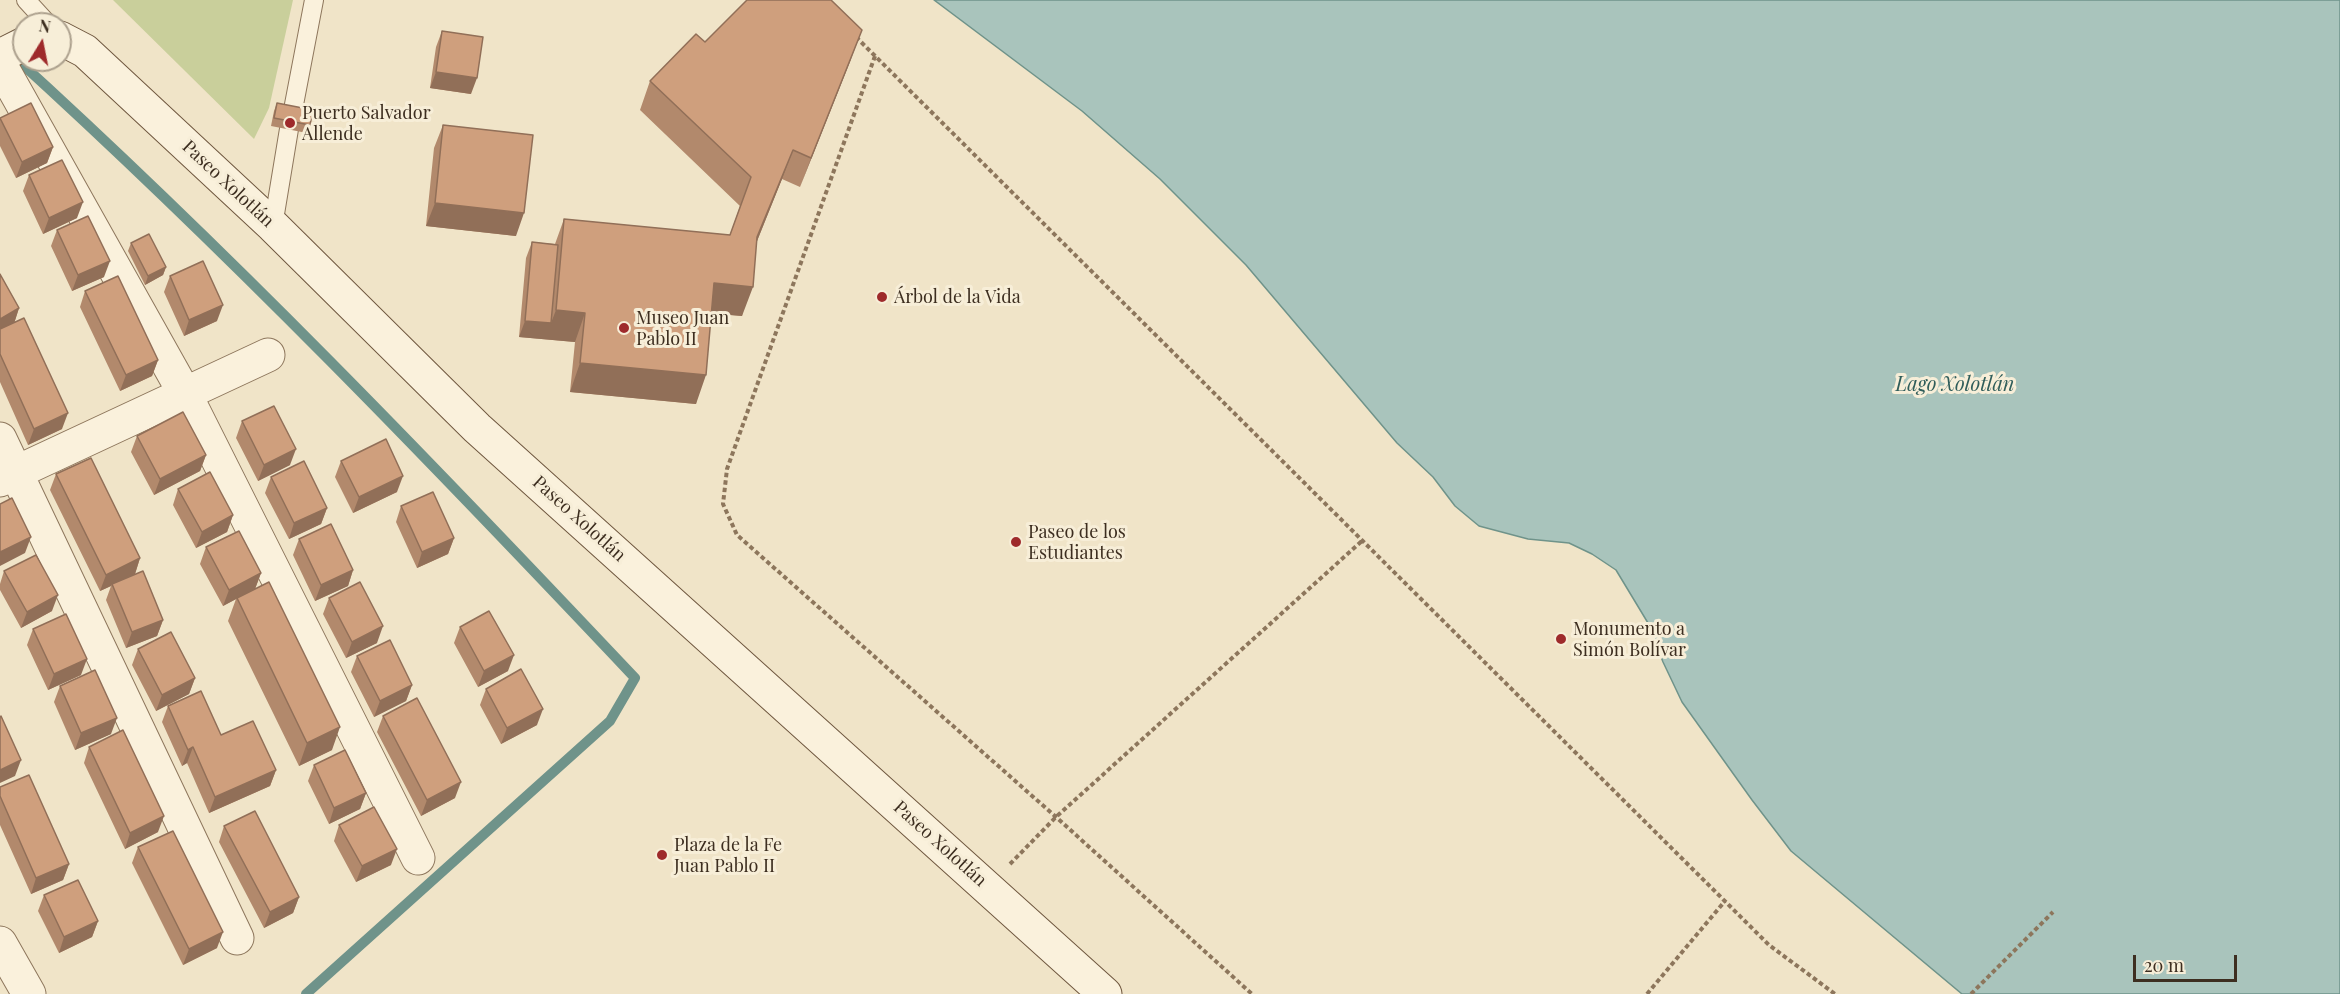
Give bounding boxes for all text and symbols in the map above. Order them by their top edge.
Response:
north arrow [12,12,72,72]
text: N [37,14,52,37]
place label: Puerto Salvador Allende [302,102,431,144]
marker: Puerto Salvador Allende [283,116,297,130]
street label: Paseo Xolotlán [178,136,278,232]
place label: Árbol de la Vida [894,286,1021,308]
marker: Árbol de la Vida [875,290,889,304]
place label: Museo Juan Pablo II [636,307,729,350]
marker: Museo Juan Pablo II [617,321,631,335]
water label: Lago Xolotlán [1896,373,2014,397]
street label: Paseo Xolotlán [528,472,630,566]
place label: Paseo de los Estudiantes [1028,521,1126,564]
marker: Paseo de los Estudiantes [1009,535,1023,549]
place label: Monumento a Simón Bolívar [1573,618,1686,660]
marker: Monumento a Simón Bolívar [1554,632,1568,646]
street label: Paseo Xolotlán [889,797,991,891]
place label: Plaza de la Fe Juan Pablo II [674,834,782,876]
marker: Plaza de la Fe Juan Pablo II [655,848,669,862]
scale bar [2136,943,2240,981]
text: 20 m [2144,953,2184,977]

